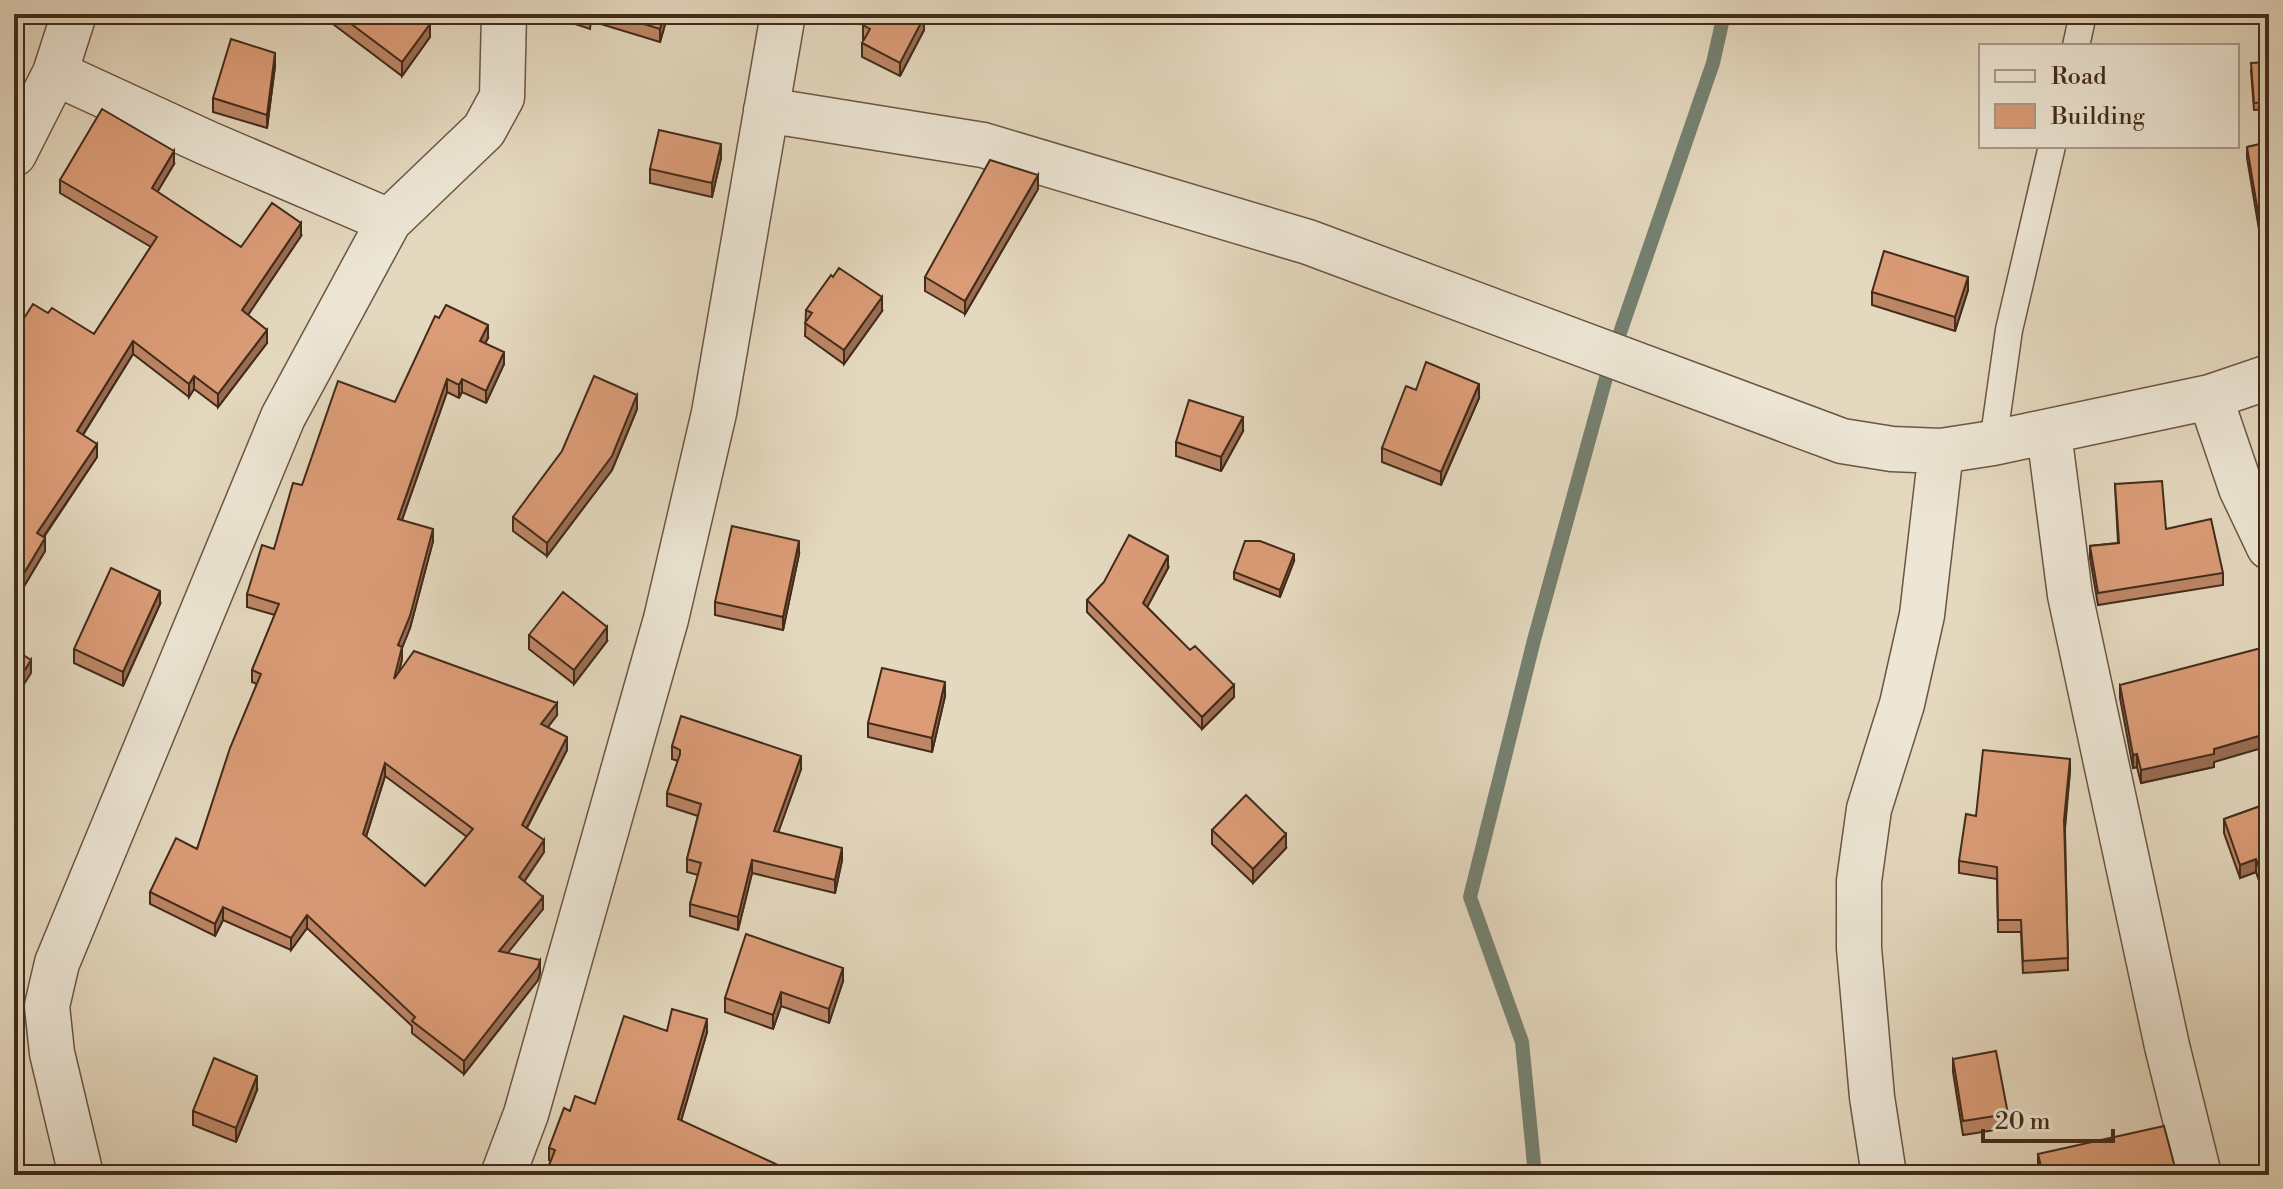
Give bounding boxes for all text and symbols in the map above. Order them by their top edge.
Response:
legend [1979,44,2239,148]
text: Road [2051,62,2107,92]
text: Building [2050,102,2145,132]
scale bar [1983,1093,2113,1143]
text: 20 m [1995,1107,2051,1137]

